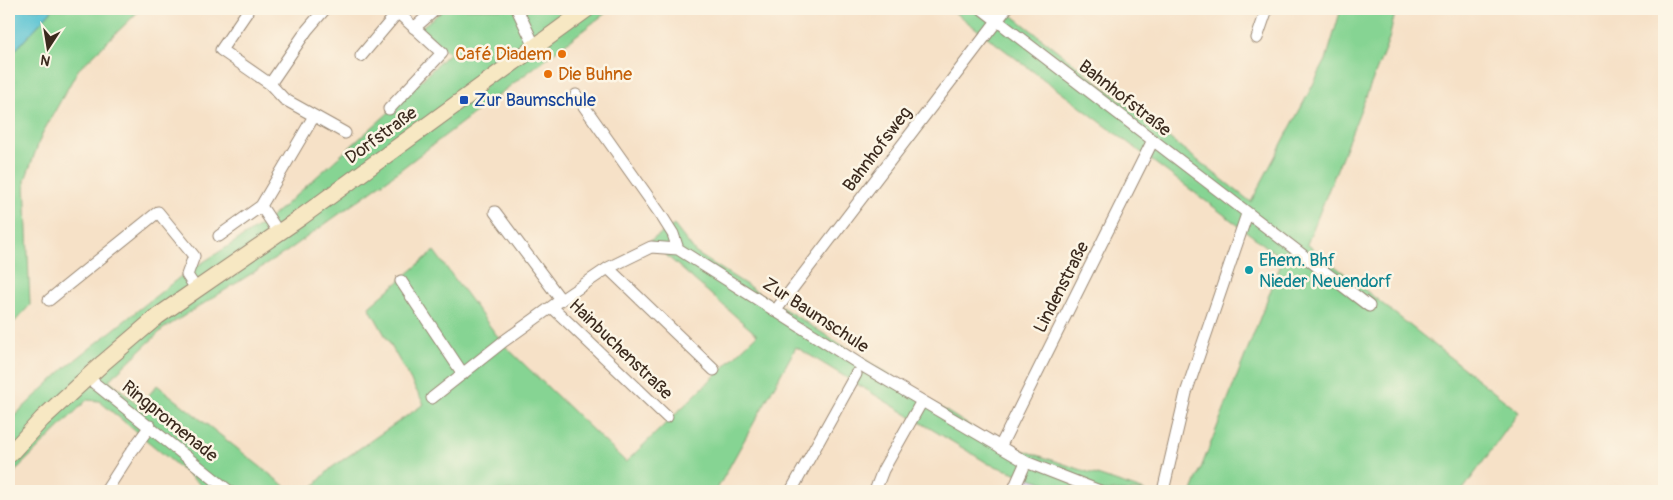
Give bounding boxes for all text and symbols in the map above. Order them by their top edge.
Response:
north arrow [22,22,72,72]
place label: Café Diadem [455,43,552,66]
marker: Café Diadem [556,48,568,60]
text: N [39,51,52,70]
street label: Bahnhofstraße [1074,55,1176,142]
place label: Die Buhne [558,63,632,86]
marker: Die Buhne [542,68,554,80]
place label: Zur Baumschule [474,89,596,112]
marker: Zur Baumschule [458,94,470,106]
street label: Dorfstraße [341,101,422,169]
street label: Bahnhofsweg [838,102,917,196]
street label: Lindenstraße [1029,238,1094,337]
place label: Ehem. Bhf Nieder Neuendorf [1259,249,1393,293]
marker: Ehem. Bhf Nieder Neuendorf [1243,264,1255,276]
street label: Zur Baumschule [758,273,873,358]
street label: Hainbuchenstraße [564,294,677,405]
street label: Ringpromenade [117,376,223,467]

